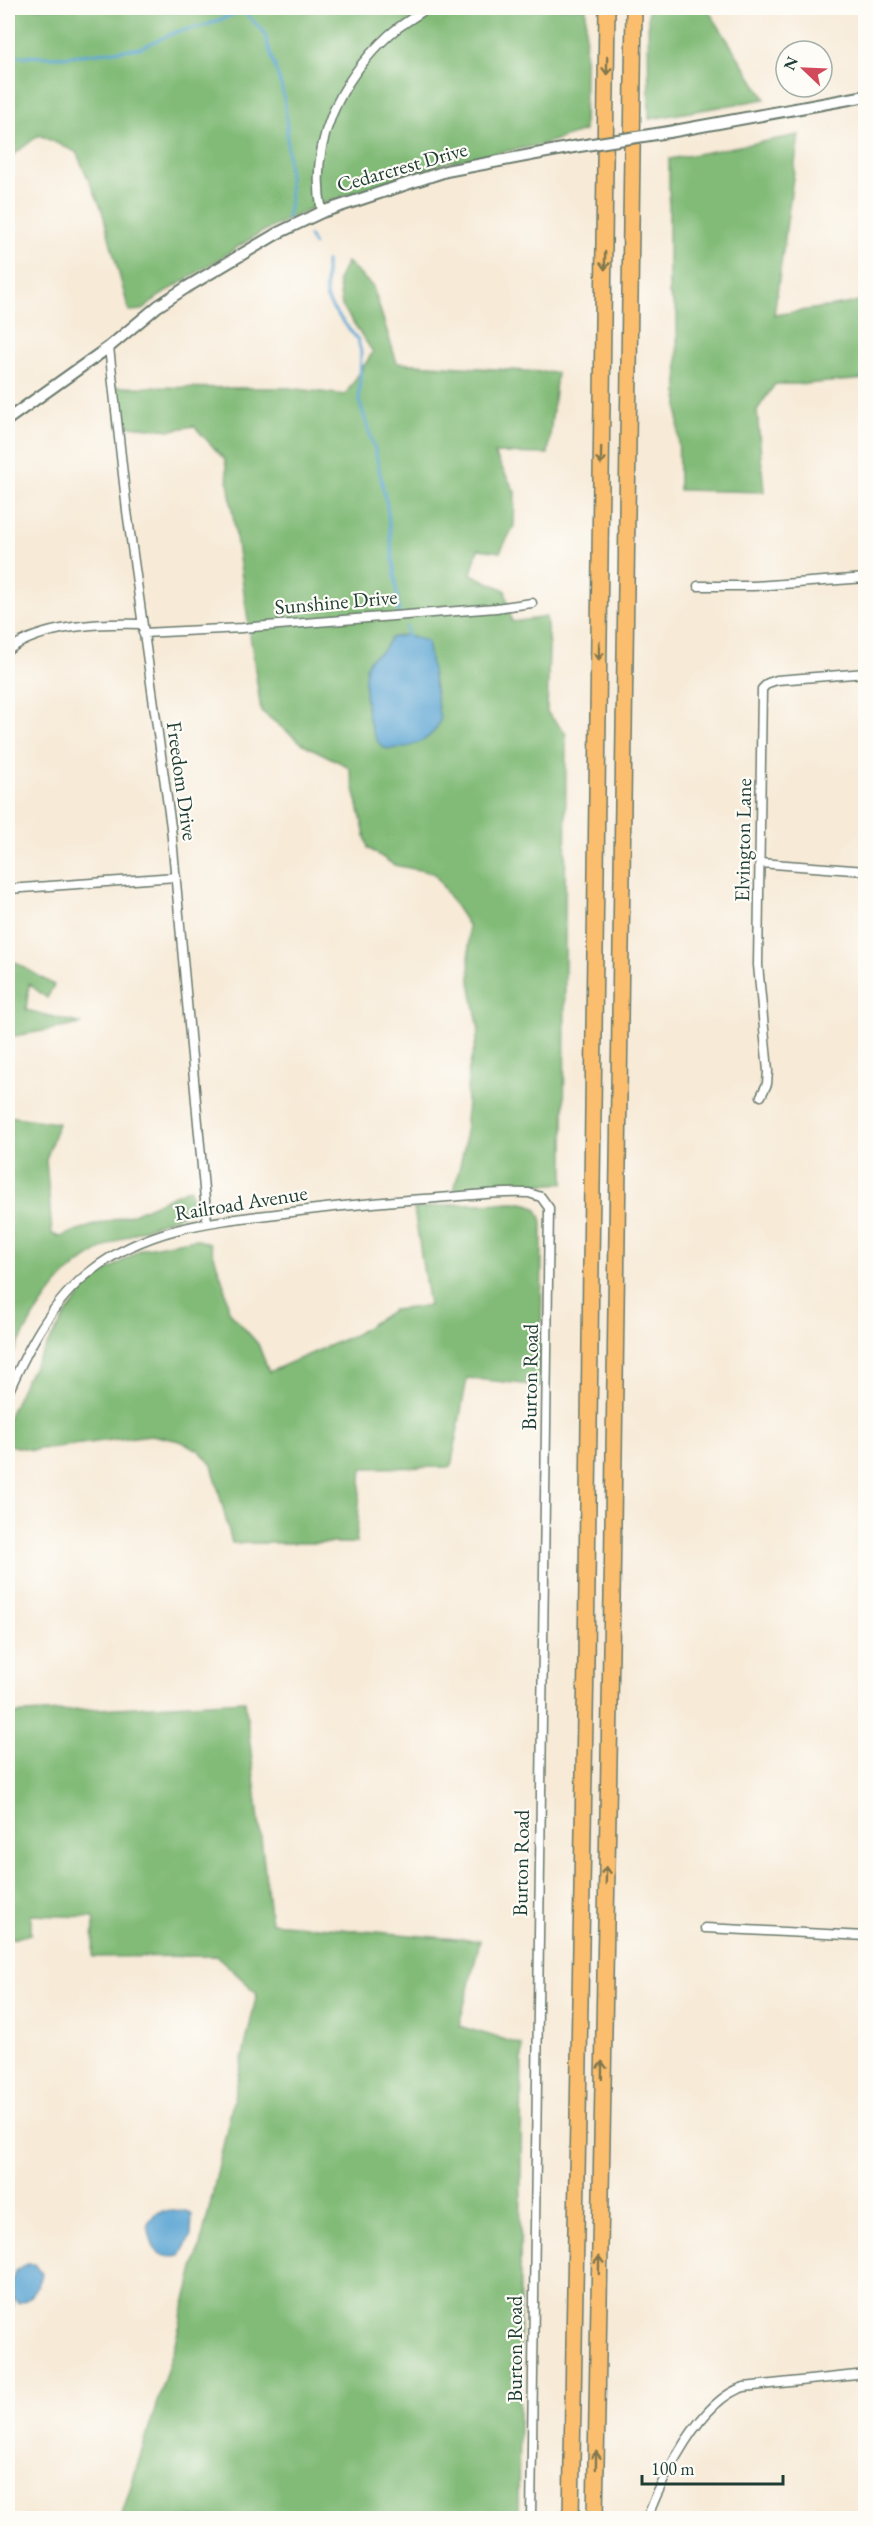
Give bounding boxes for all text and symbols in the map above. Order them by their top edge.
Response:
north arrow [774,39,834,99]
text: N [778,53,803,73]
one-way arrow [601,55,612,75]
street label: Cedarcrest Drive [333,135,470,198]
one-way arrow [599,250,610,270]
one-way arrow [595,445,607,465]
street label: Sunshine Drive [274,583,398,620]
one-way arrow [593,640,605,660]
street label: Freedom Drive [161,720,204,842]
street label: Elvington Lane [728,778,757,902]
street label: Railroad Avenue [173,1179,309,1226]
street label: Burton Road [515,1323,544,1431]
street label: Burton Road [506,1809,535,1917]
one-way arrow [600,1866,611,1886]
one-way arrow [596,2061,608,2081]
one-way arrow [593,2256,605,2276]
street label: Burton Road [501,2295,528,2402]
scale bar [642,2448,783,2486]
one-way arrow [590,2451,602,2471]
text: 100 m [651,2457,695,2480]

